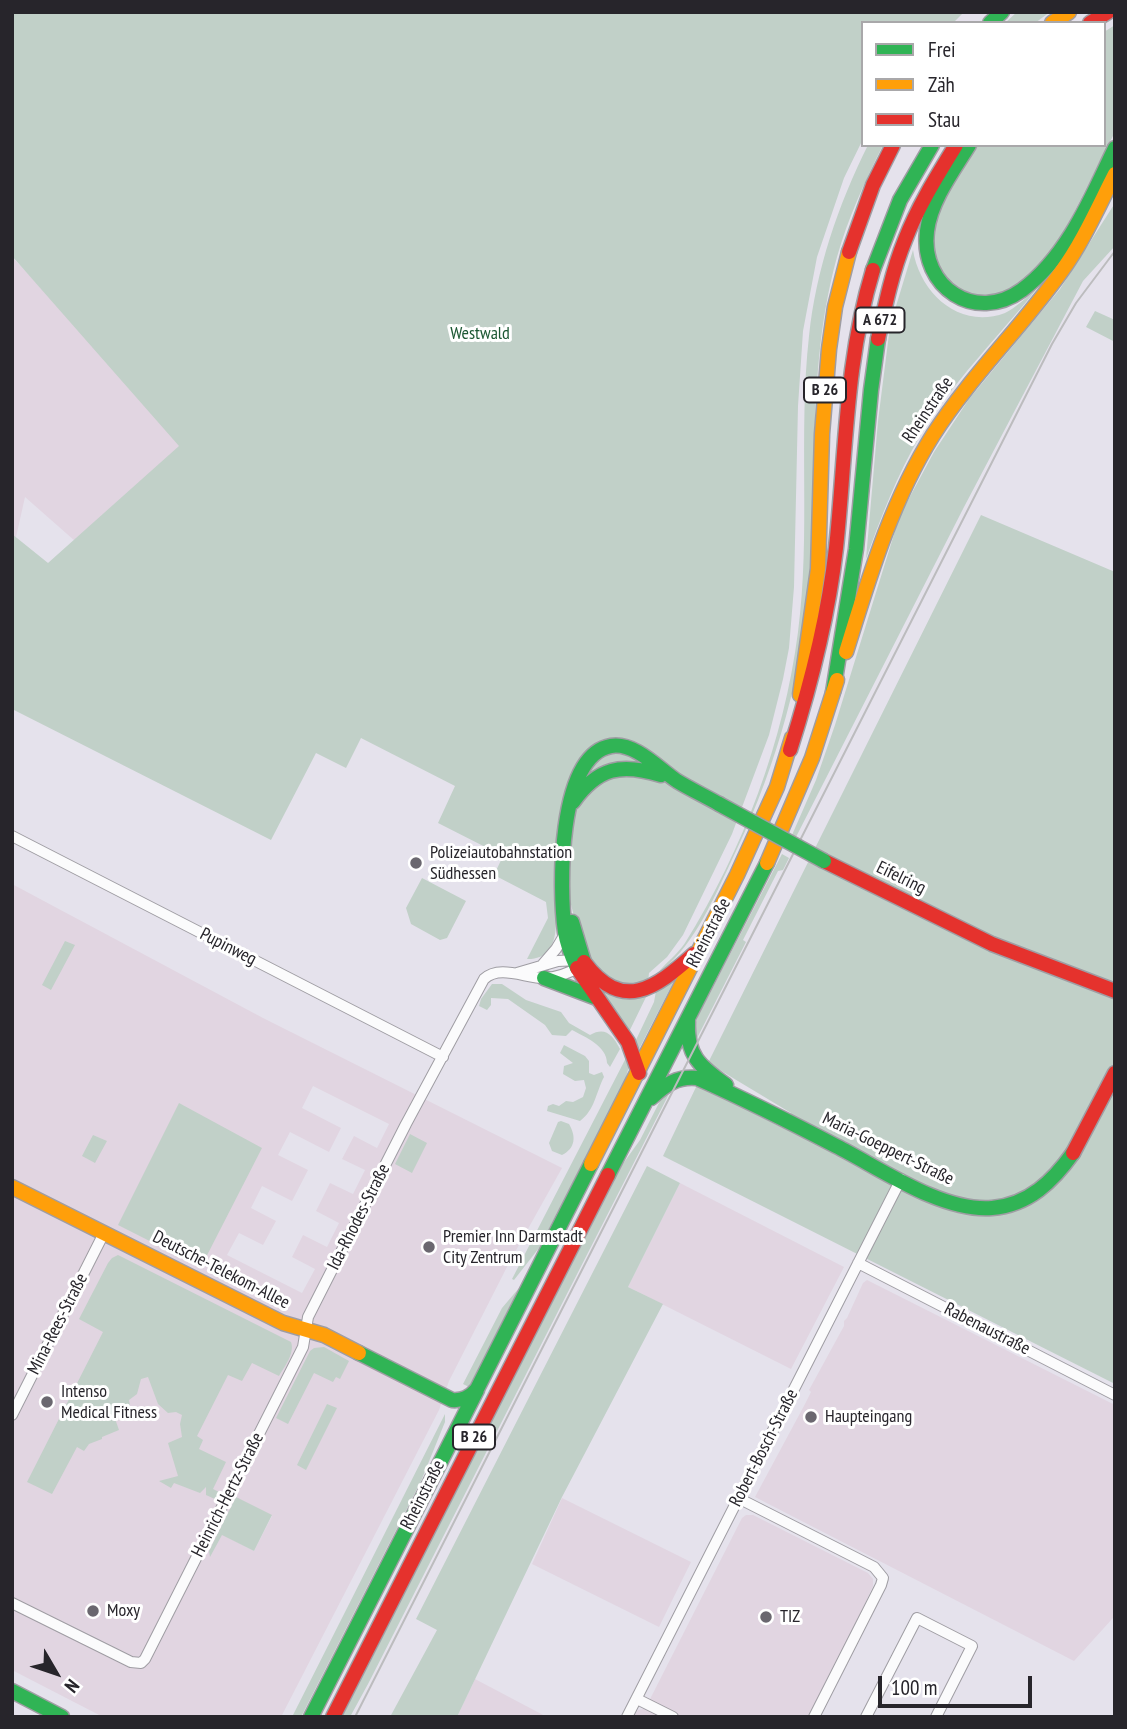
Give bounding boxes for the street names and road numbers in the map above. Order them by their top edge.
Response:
road number: A 672 [856,308,904,332]
street label: Rheinstraße [898,373,958,447]
road number: B 26 [804,378,846,402]
street label: Eifelring [873,857,929,899]
street label: Rheinstraße [682,895,736,971]
street label: Pupinweg [196,924,260,970]
street label: Maria-Goeppert-Straße [819,1108,957,1190]
street label: Ida-Rhodes-Straße [323,1160,395,1274]
street label: Deutsche-Telekom-Allee [149,1226,293,1314]
street label: Mina-Rees-Straße [23,1270,93,1378]
street label: Rabenaustraße [940,1298,1034,1360]
street label: Robert-Bosch-Straße [725,1386,803,1510]
road number: B 26 [453,1424,495,1450]
street label: Heinrich-Hertz-Straße [187,1429,269,1561]
street label: Rheinstraße [396,1457,450,1533]

